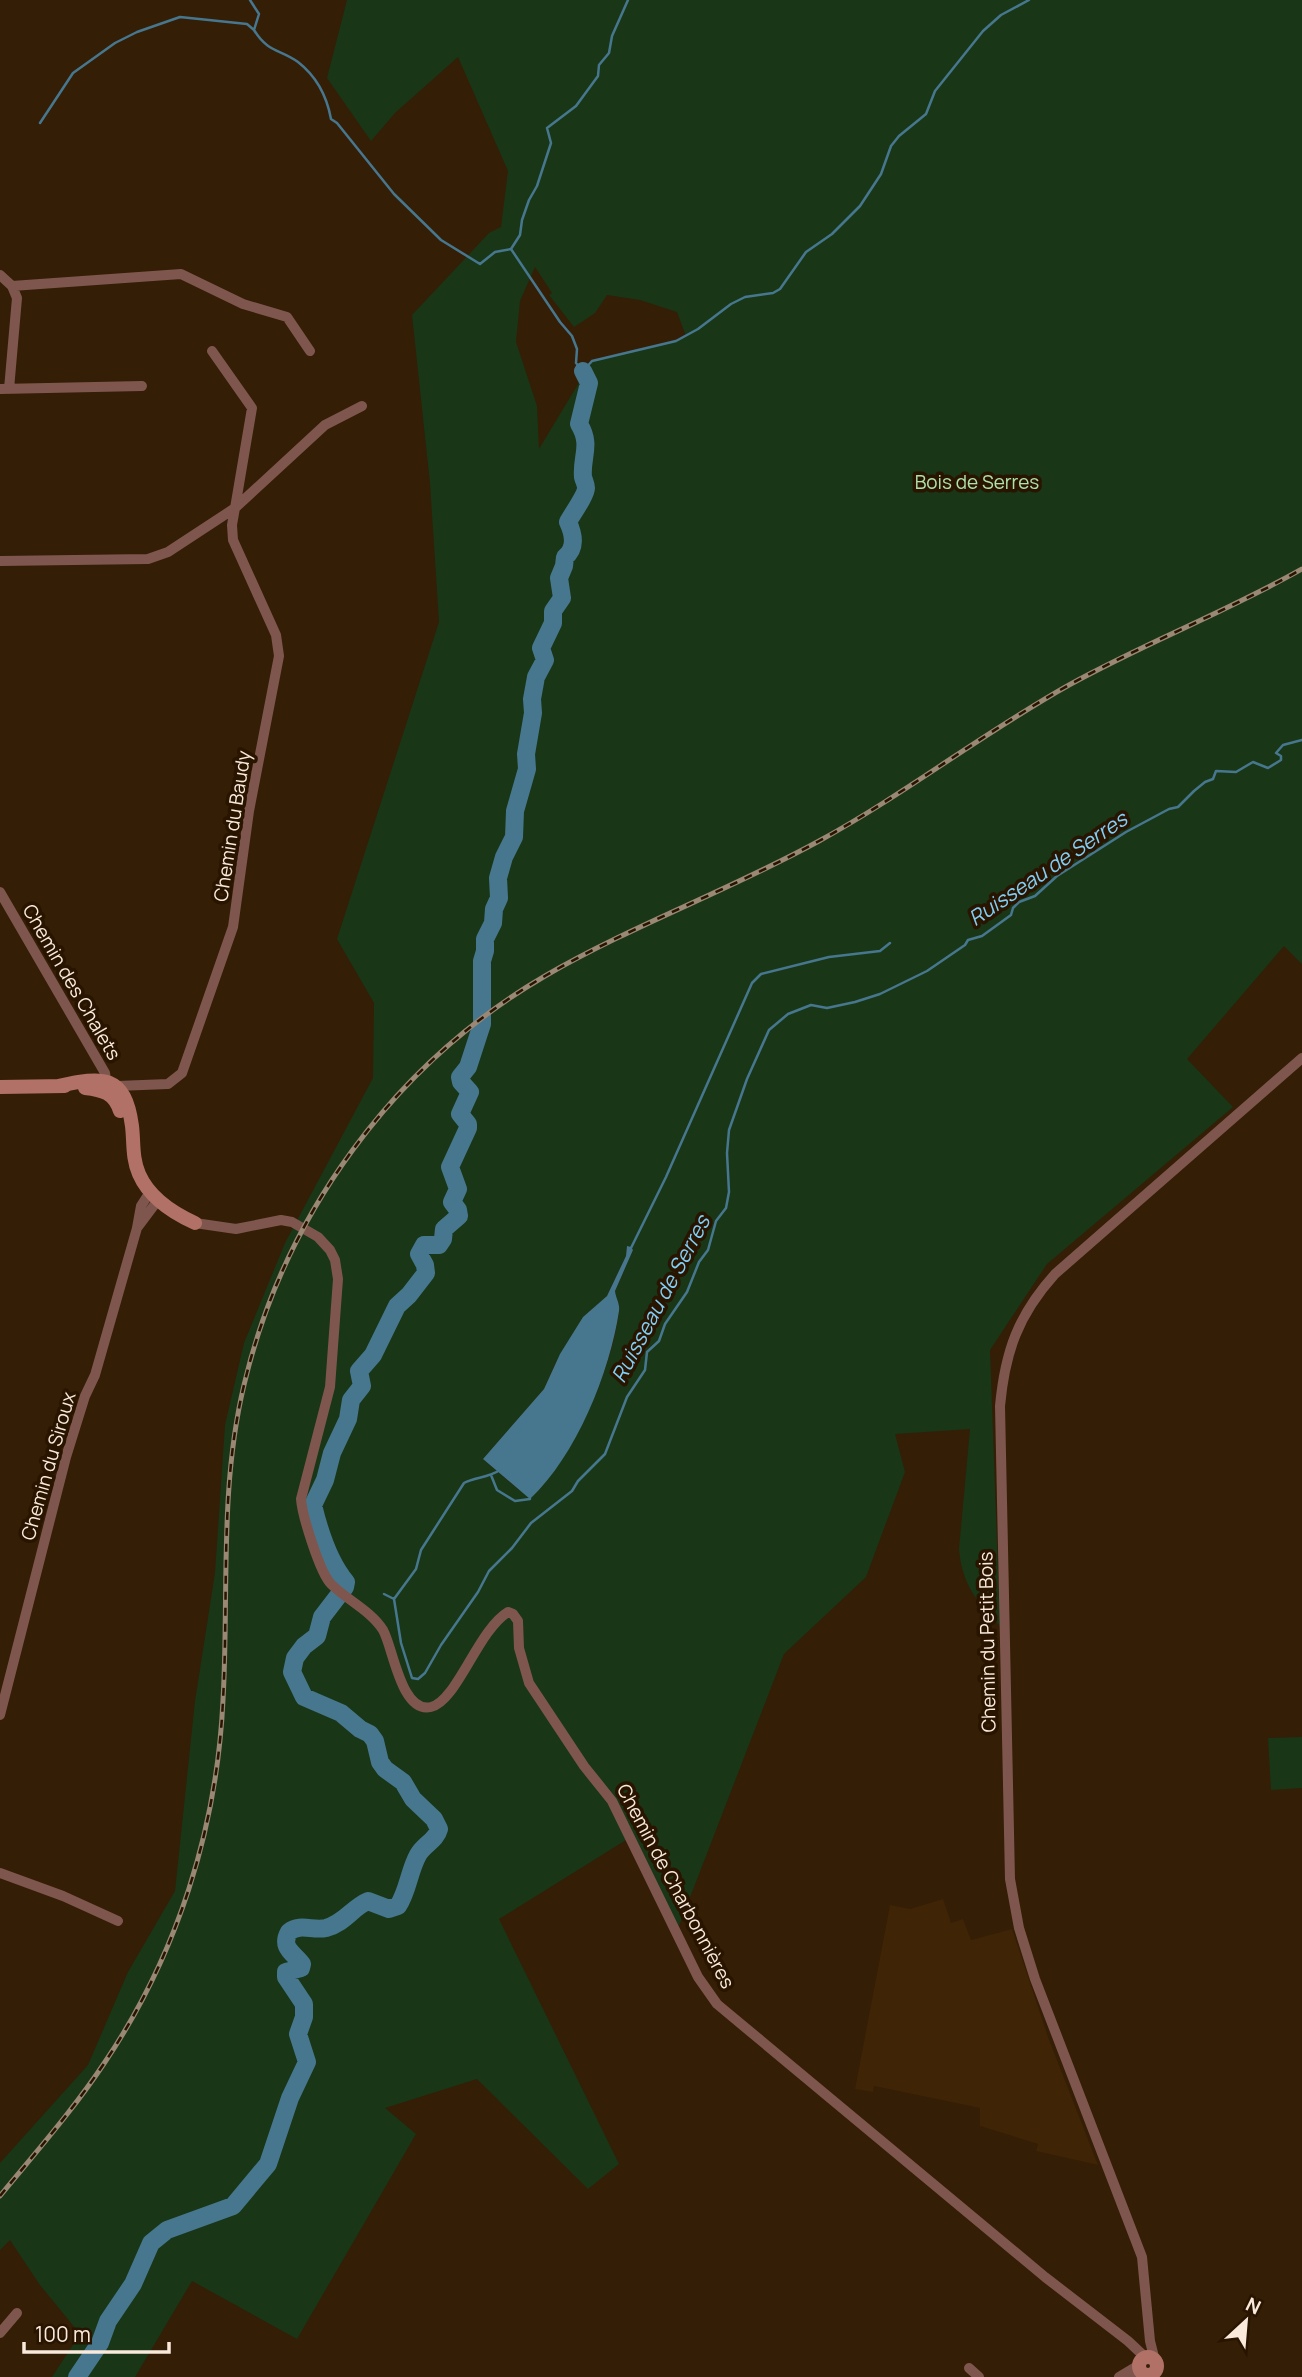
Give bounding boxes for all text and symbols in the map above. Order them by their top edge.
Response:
park label: Bois de Serres [915,469,1039,495]
street label: Chemin du Baudy [207,749,257,903]
water label: Ruisseau de Serres [963,804,1134,932]
street label: Chemin des Chalets [17,899,127,1065]
water label: Ruisseau de Serres [604,1208,717,1387]
street label: Chemin du Siroux [14,1389,82,1543]
street label: Chemin du Petit Bois [972,1551,1002,1733]
street label: Chemin de Charbonnières [611,1779,741,1993]
north arrow [1211,2286,1281,2356]
text: N [1242,2291,1265,2320]
scale bar [24,2310,170,2354]
text: 100 m [35,2320,91,2348]

